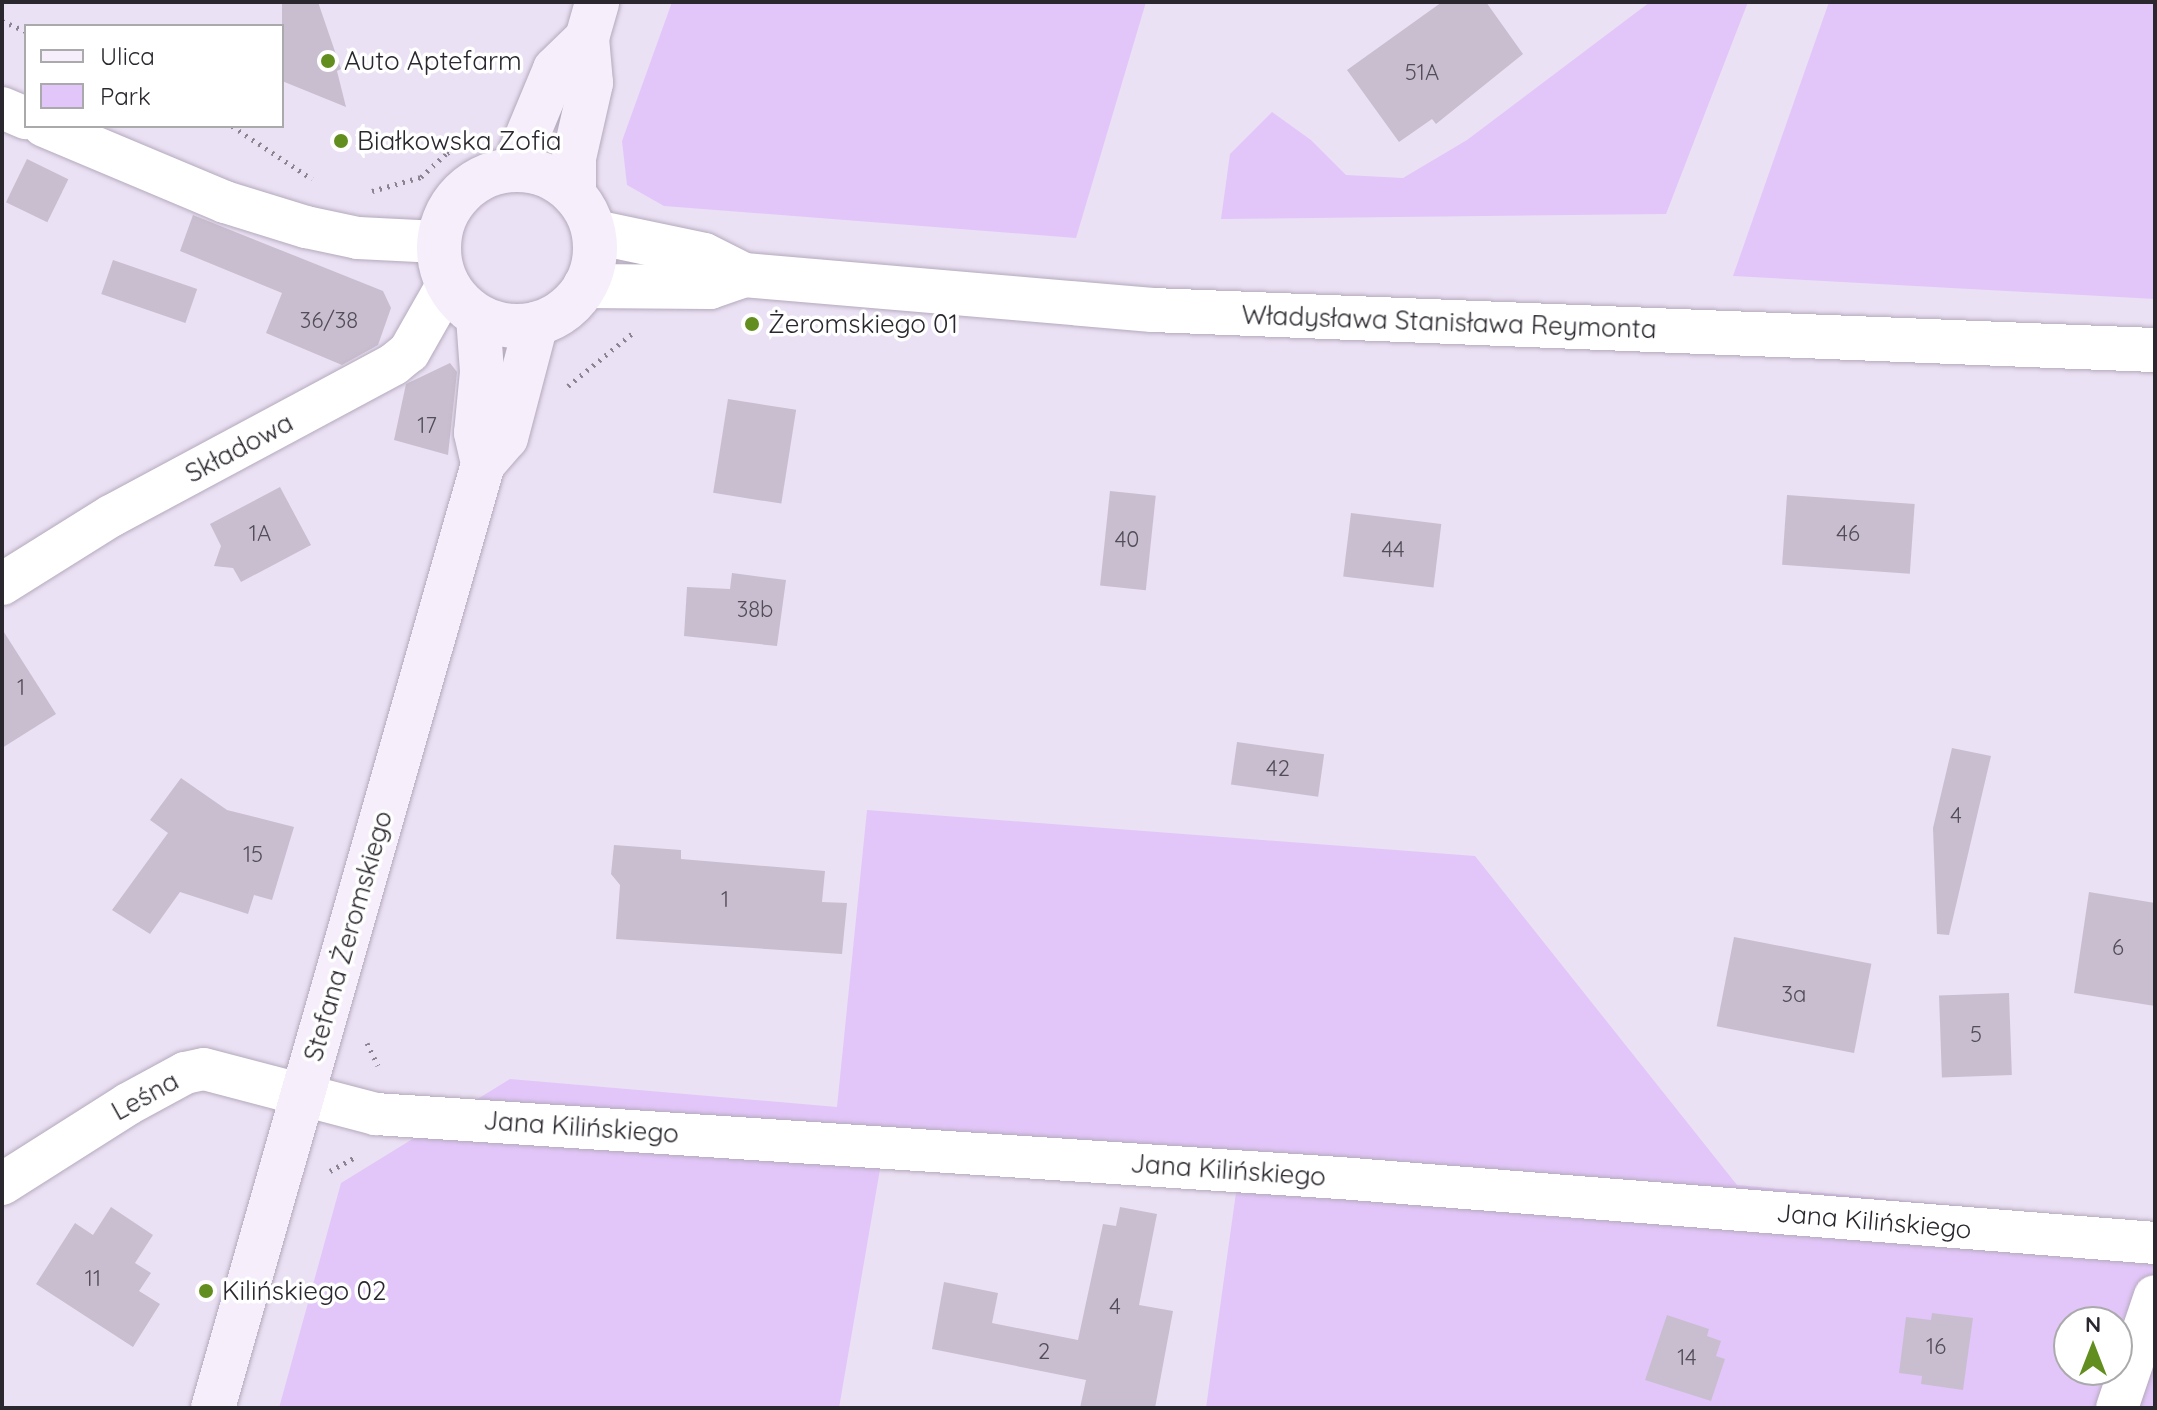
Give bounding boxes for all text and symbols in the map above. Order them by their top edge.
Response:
legend [24,24,284,128]
text: Ulica [100,41,155,71]
place label: Auto Aptefarm [344,45,522,77]
marker: Auto Aptefarm [319,52,337,70]
house number: 51A [1405,60,1439,86]
text: Park [100,81,151,111]
place label: Białkowska Zofia [357,125,562,157]
marker: Białkowska Zofia [332,132,350,150]
street label: Władysława Stanisława Reymonta [1241,299,1657,345]
house number: 36/38 [300,308,358,334]
place label: Żeromskiego 01 [768,308,958,340]
marker: Żeromskiego 01 [743,315,761,333]
street label: Składowa [180,407,298,489]
house number: 17 [417,413,437,439]
house number: 1A [249,521,271,547]
house number: 46 [1836,521,1860,547]
house number: 40 [1115,527,1139,553]
house number: 44 [1381,537,1405,563]
house number: 38b [737,597,773,623]
house number: 1 [17,675,25,701]
house number: 42 [1266,756,1290,782]
house number: 4 [1950,803,1962,829]
street label: Stefana Żeromskiego [297,807,399,1065]
house number: 15 [243,842,263,868]
house number: 1 [721,887,729,913]
house number: 6 [2112,935,2124,961]
house number: 3a [1782,982,1806,1008]
house number: 5 [1970,1022,1982,1048]
street label: Leśna [106,1065,184,1127]
street label: Jana Kilińskiego [482,1105,680,1149]
street label: Jana Kilińskiego [1129,1148,1327,1192]
street label: Jana Kilińskiego [1775,1197,1973,1245]
house number: 11 [85,1266,101,1292]
place label: Kilińskiego 02 [222,1275,386,1307]
marker: Kilińskiego 02 [197,1282,215,1300]
house number: 4 [1109,1294,1121,1320]
north arrow [2053,1306,2133,1386]
text: N [2085,1310,2101,1338]
house number: 16 [1926,1334,1946,1360]
house number: 2 [1038,1339,1050,1365]
house number: 14 [1677,1345,1697,1371]

